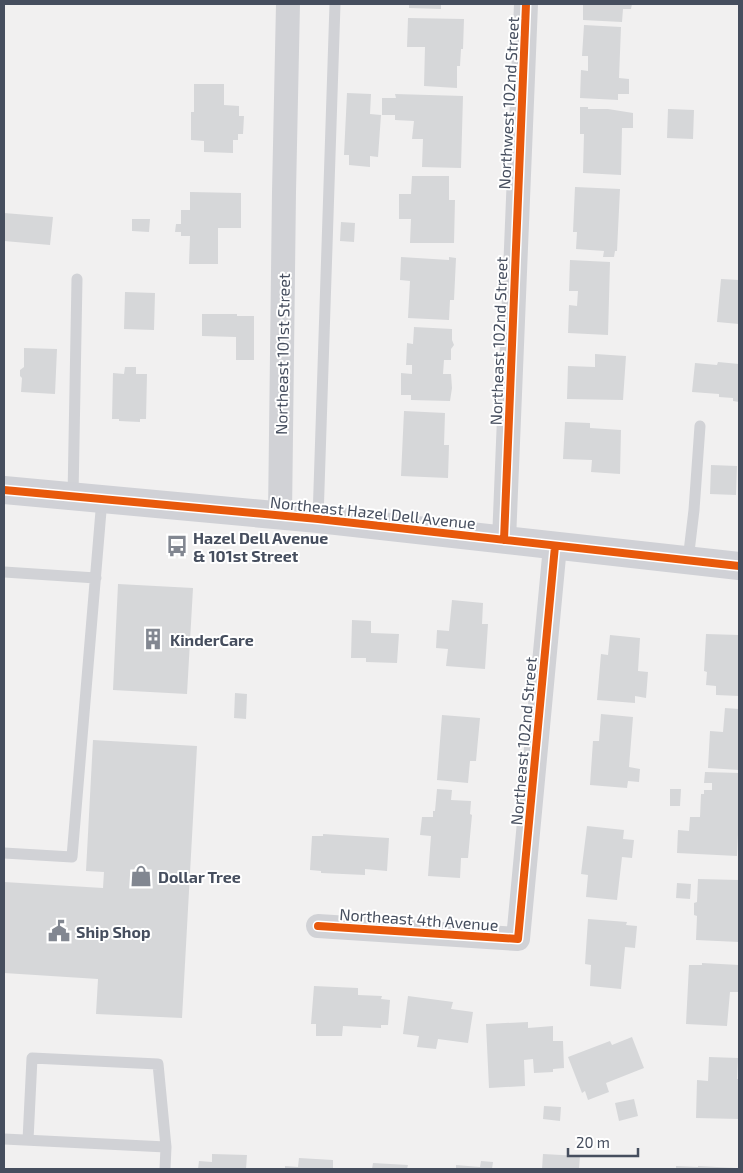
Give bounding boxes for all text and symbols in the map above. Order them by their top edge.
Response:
street label: Northwest 102nd Street [494,16,522,190]
street label: Northeast 102nd Street [486,256,510,426]
street label: Northeast 101st Street [271,273,293,435]
street label: Northeast Hazel Dell Avenue [269,492,477,532]
place label: Hazel Dell Avenue & 101st Street [193,528,328,565]
bus stop icon: Hazel Dell Avenue & 101st Street [164,533,190,559]
building icon: KinderCare [140,626,166,652]
place label: KinderCare [170,630,254,649]
street label: Northeast 102nd Street [506,656,540,826]
shop icon: Dollar Tree [128,863,154,889]
place label: Dollar Tree [158,867,241,886]
street label: Northeast 4th Avenue [339,904,499,934]
public building icon: Ship Shop [46,918,72,944]
place label: Ship Shop [76,922,151,941]
scale bar [568,1126,638,1158]
text: 20 m [576,1133,610,1151]

